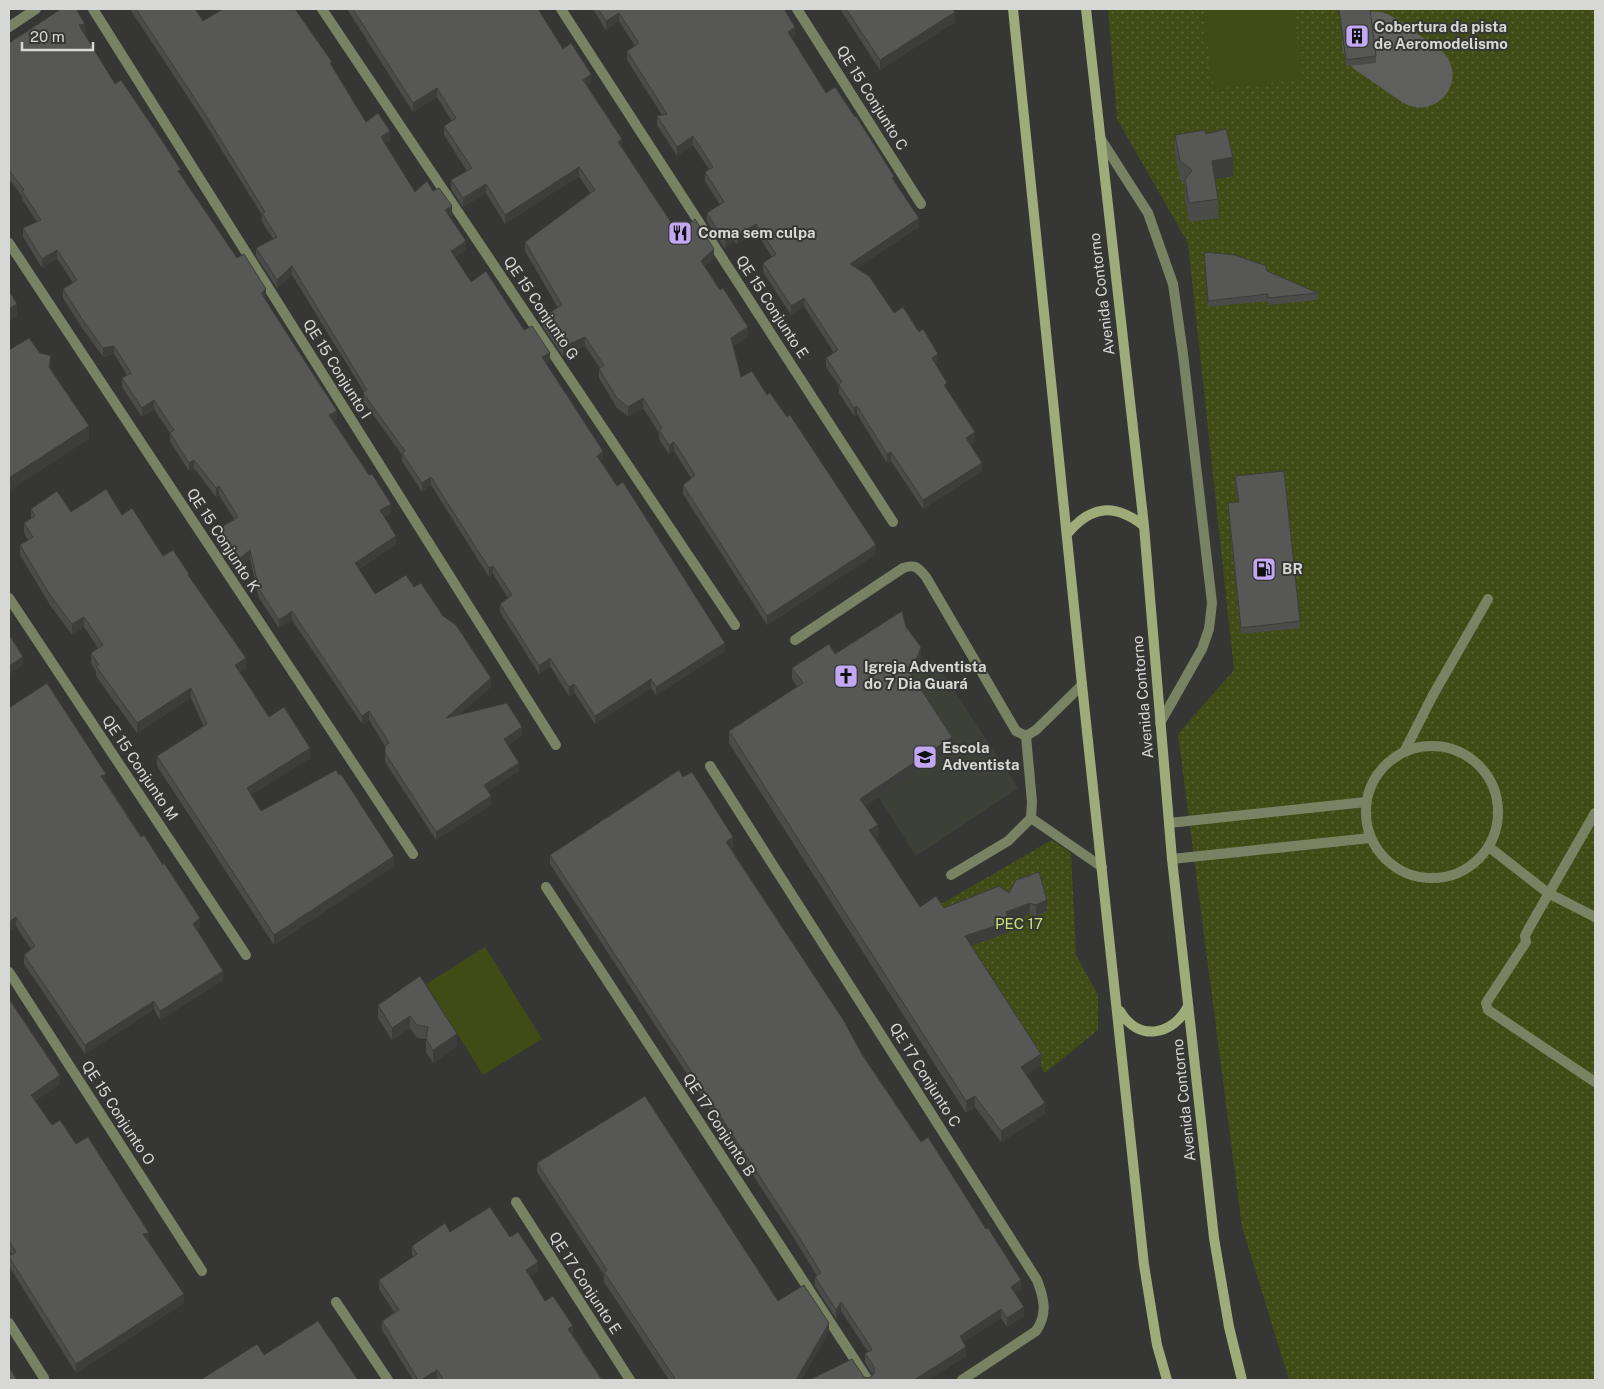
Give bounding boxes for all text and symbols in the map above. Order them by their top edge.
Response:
place label: Cobertura da pista de Aeromodelismo [1374,18,1508,52]
scale bar [22,20,94,52]
building icon: Cobertura da pista de Aeromodelismo [1344,23,1370,49]
text: 20 m [30,28,65,45]
street label: QE 15 Conjunto C [833,42,911,153]
restaurant icon: Coma sem culpa [667,220,693,246]
place label: Coma sem culpa [698,224,816,241]
street label: Avenida Contorno [1086,232,1117,356]
street label: QE 15 Conjunto E [733,252,812,361]
street label: QE 15 Conjunto G [501,253,582,363]
street label: QE 15 Conjunto I [300,316,375,422]
street label: QE 15 Conjunto K [184,485,263,595]
fuel station icon: BR [1251,556,1277,582]
place label: BR [1282,560,1303,577]
street label: Avenida Contorno [1129,635,1156,759]
place label: Igreja Adventista do 7 Dia Guará [864,658,986,692]
church icon: Igreja Adventista do 7 Dia Guará [833,663,859,689]
street label: QE 15 Conjunto M [99,712,182,823]
place label: Escola Adventista [942,739,1019,773]
school or university icon: Escola Adventista [912,744,938,770]
park label: PEC 17 [995,915,1043,932]
street label: QE 17 Conjunto C [887,1020,964,1130]
street label: Avenida Contorno [1169,1038,1198,1162]
street label: QE 15 Conjunto O [78,1057,158,1168]
street label: QE 17 Conjunto B [680,1070,759,1179]
street label: QE 17 Conjunto E [546,1228,625,1337]

